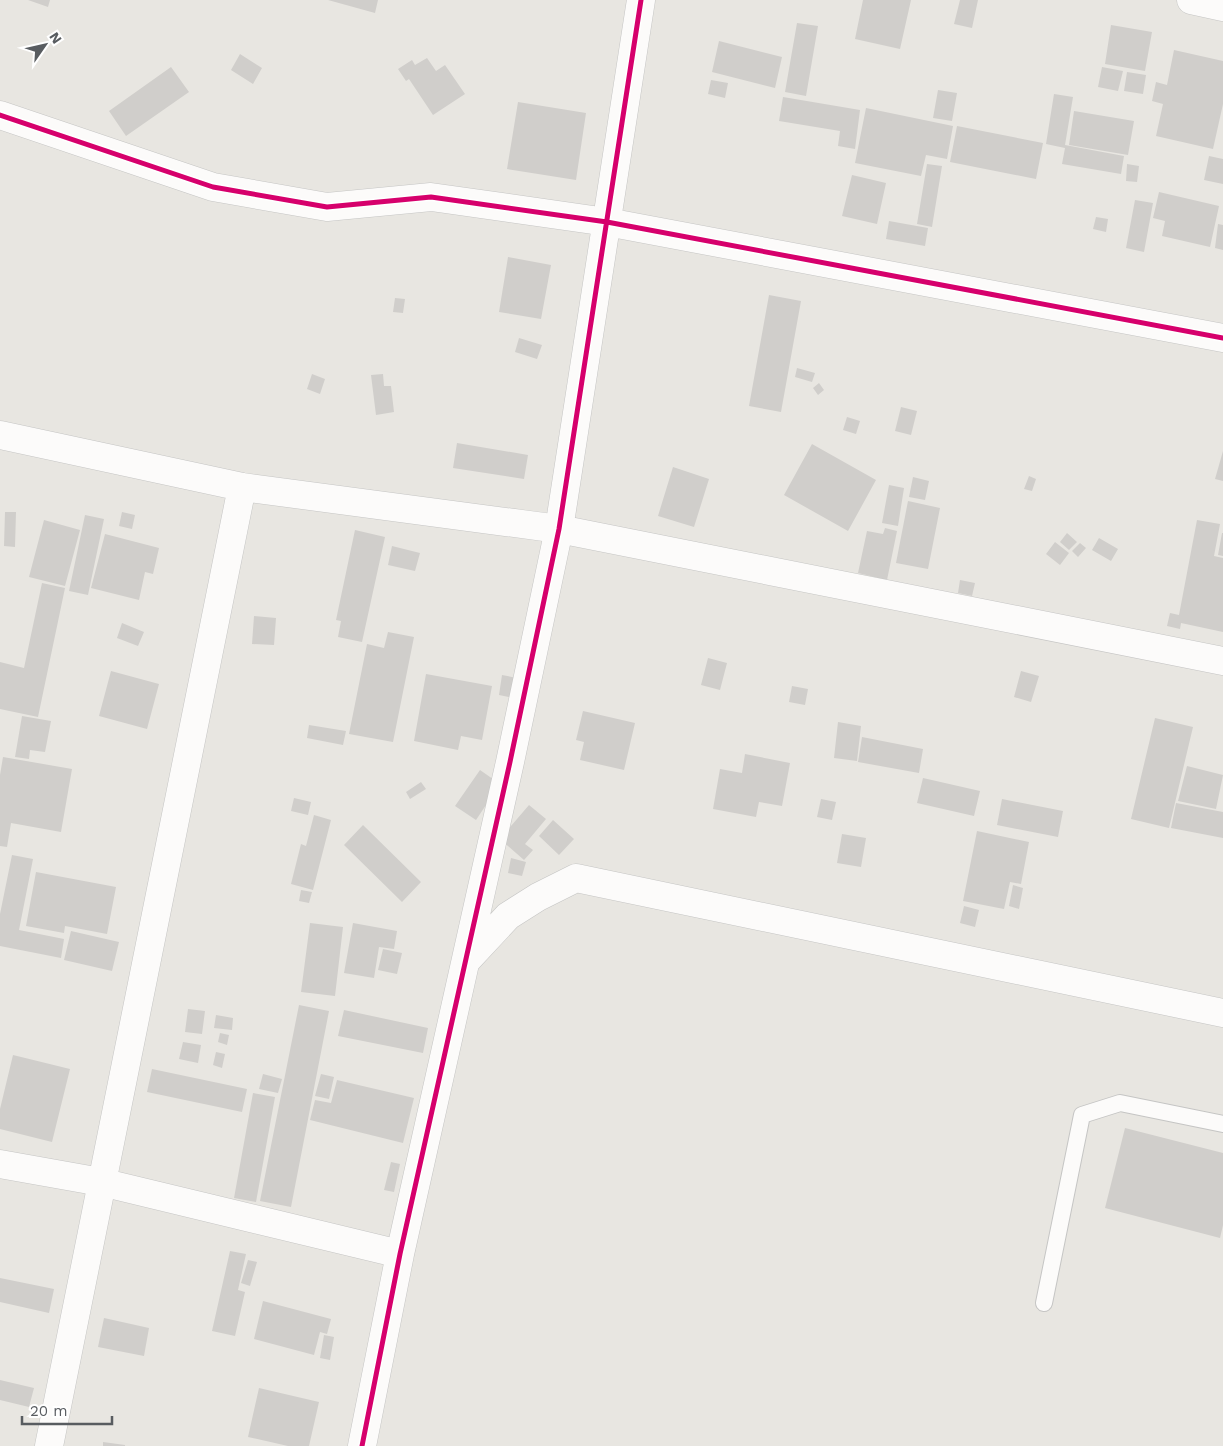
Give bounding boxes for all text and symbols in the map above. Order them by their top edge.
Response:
north arrow [20,20,70,70]
text: N [46,29,65,47]
scale bar [22,1394,112,1426]
text: 20 m [30,1402,68,1420]

